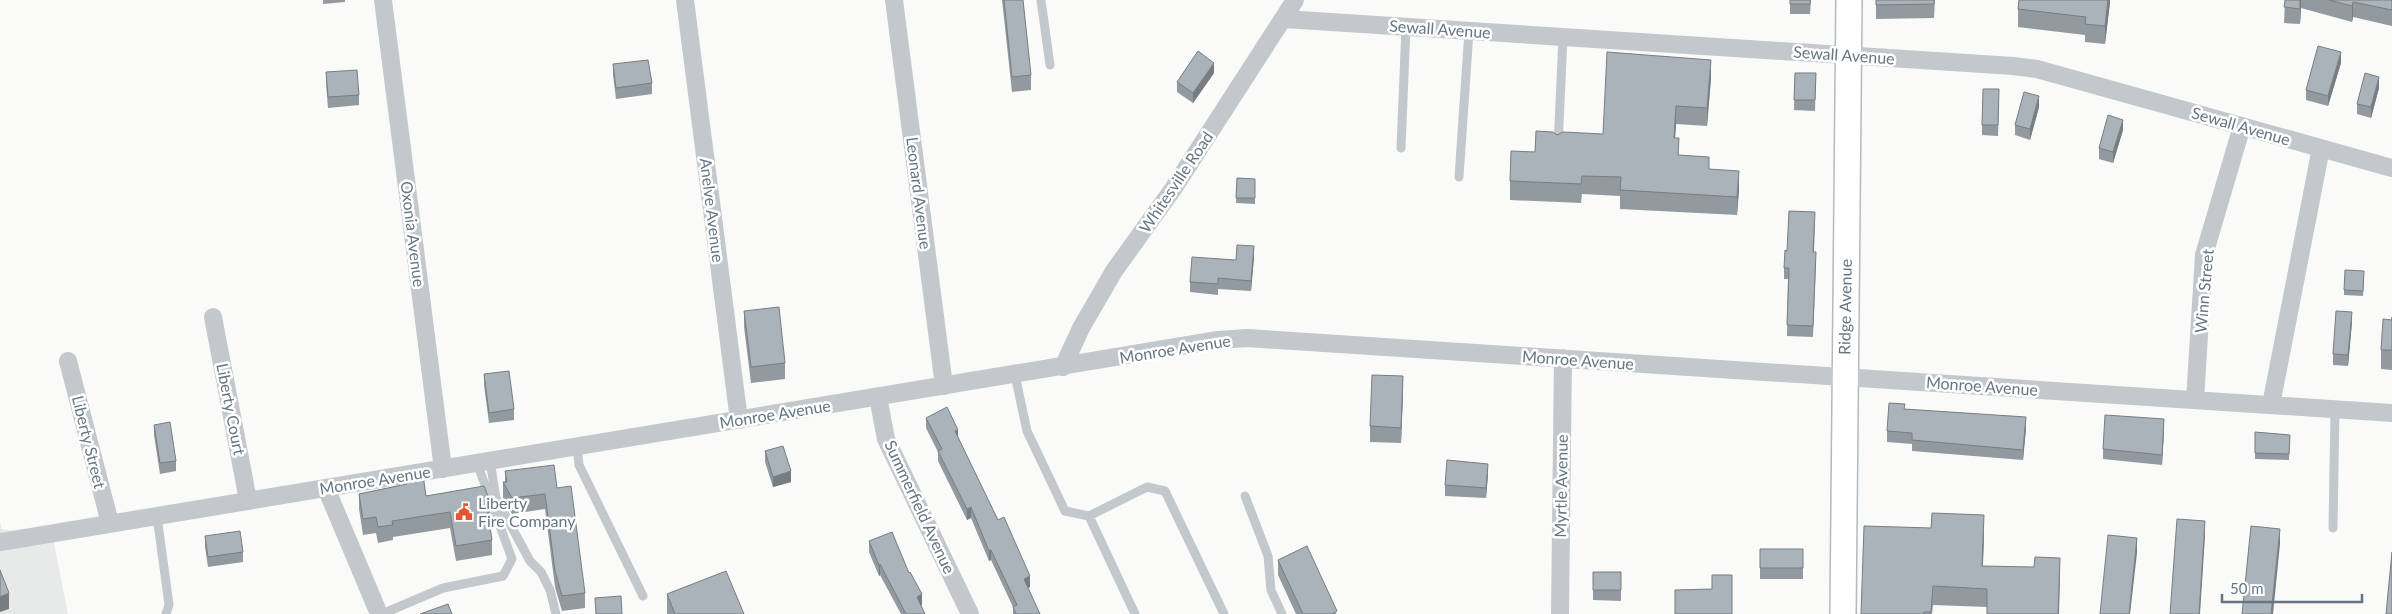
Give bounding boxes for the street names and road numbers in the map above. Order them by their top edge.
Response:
street label: Sewall Avenue [1389,15,1491,42]
street label: Sewall Avenue [1793,41,1895,68]
street label: Sewall Avenue [2190,102,2293,149]
street label: Whitesville Road [1135,128,1216,236]
street label: Leonard Avenue [903,136,936,250]
street label: Anelve Avenue [697,157,728,263]
street label: Oxonia Avenue [398,180,429,288]
street label: Winn Street [2190,248,2217,334]
street label: Ridge Avenue [1834,259,1855,355]
street label: Monroe Avenue [1118,330,1232,367]
street label: Monroe Avenue [1521,346,1635,373]
street label: Liberty Court [213,361,250,457]
street label: Monroe Avenue [1925,372,2039,399]
street label: Liberty Street [69,393,110,491]
street label: Monroe Avenue [718,395,832,432]
street label: Myrtle Avenue [1550,434,1571,538]
street label: Summerfield Avenue [881,437,960,576]
street label: Monroe Avenue [318,461,432,498]

